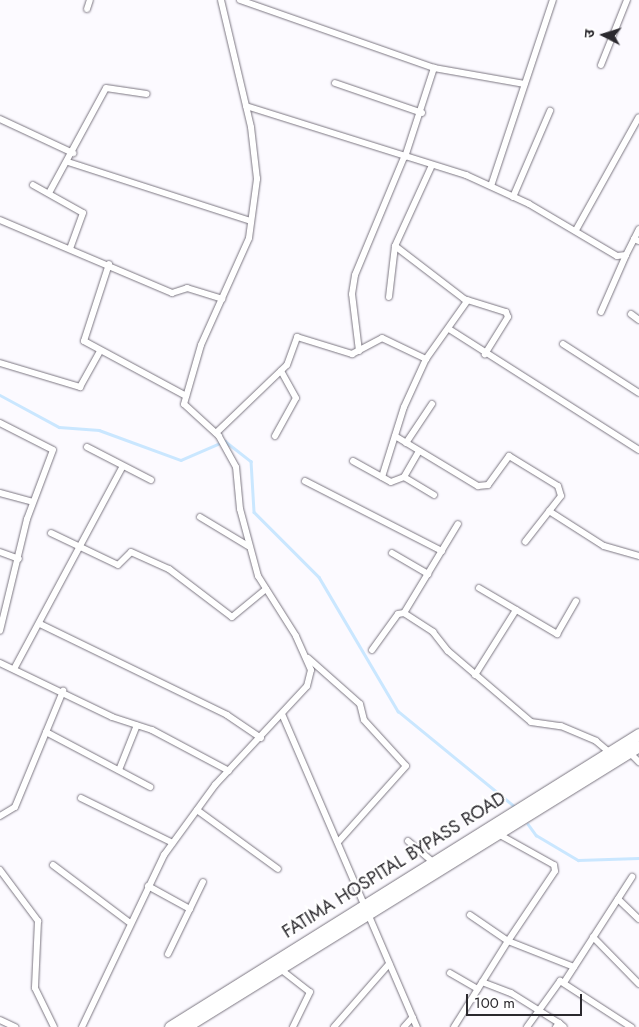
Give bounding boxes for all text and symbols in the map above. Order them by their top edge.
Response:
north arrow [579,10,629,60]
text: उ [579,29,599,39]
street label: FATIMA HOSPITAL BYPASS ROAD [278,787,510,943]
scale bar [469,984,585,1016]
text: 100 m [474,992,515,1014]

